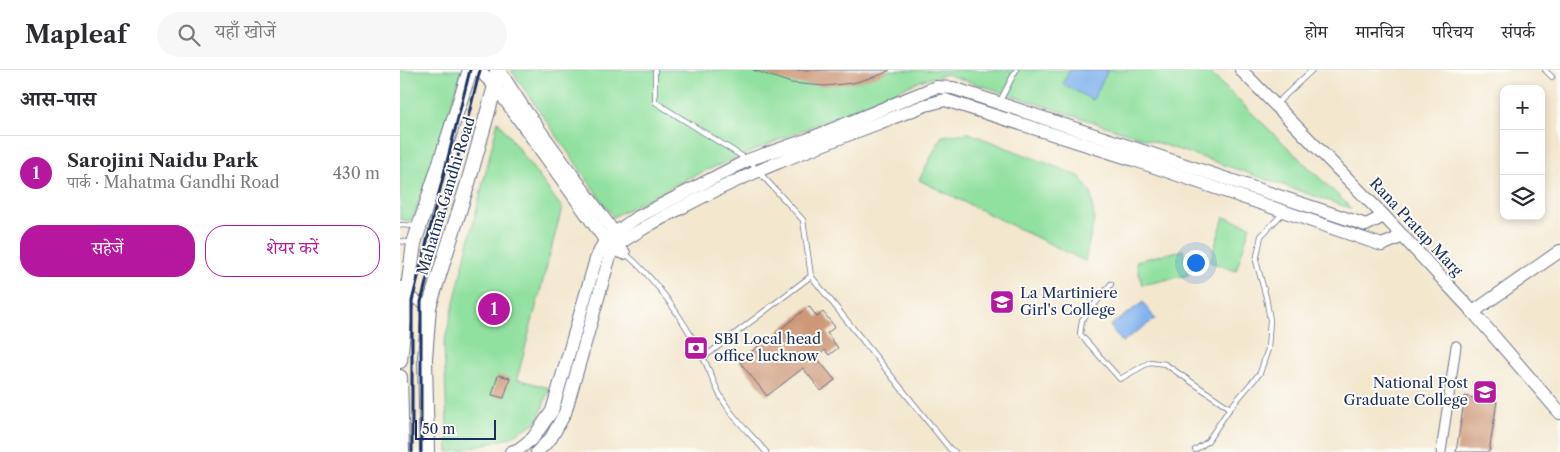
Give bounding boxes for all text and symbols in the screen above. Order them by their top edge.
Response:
search box [157,12,507,57]
text: Mapleaf [25,20,127,49]
text: यहाँ खोजें [215,20,276,43]
icon: search [175,21,203,49]
text: होम [1305,21,1328,43]
text: मानचित्र [1356,21,1404,43]
text: परिचय [1432,21,1473,43]
text: संपर्क [1501,21,1535,43]
map controls [1500,85,1545,220]
button: + [1500,85,1545,130]
text: आस-पास [20,86,96,111]
street label: Mahatma Gandhi Road [412,114,479,277]
button: − [1500,130,1545,175]
text: Sarojini Naidu Park [67,149,258,172]
text: 1 [32,163,40,183]
text: 430 m [333,163,380,183]
text: पार्क · Mahatma Gandhi Road [67,172,279,192]
street label: Rana Pratap Marg [1366,174,1467,280]
button: layers [1500,175,1545,220]
button: सहेजें [20,225,195,277]
button: शेयर करें [205,225,380,277]
your location [1183,250,1209,276]
place label: La Martiniere Girl's College [1020,283,1118,319]
school or university icon: La Martiniere Girl's College [989,289,1015,315]
pin: 1 [478,290,510,328]
place label: SBI Local head office lucknow [714,329,821,365]
bank icon: SBI Local head office lucknow [683,335,709,361]
place label: National Post Graduate College [1343,373,1469,409]
school or university icon: National Post Graduate College [1472,379,1498,405]
scale bar [415,417,496,440]
text: 50 m [422,420,455,438]

